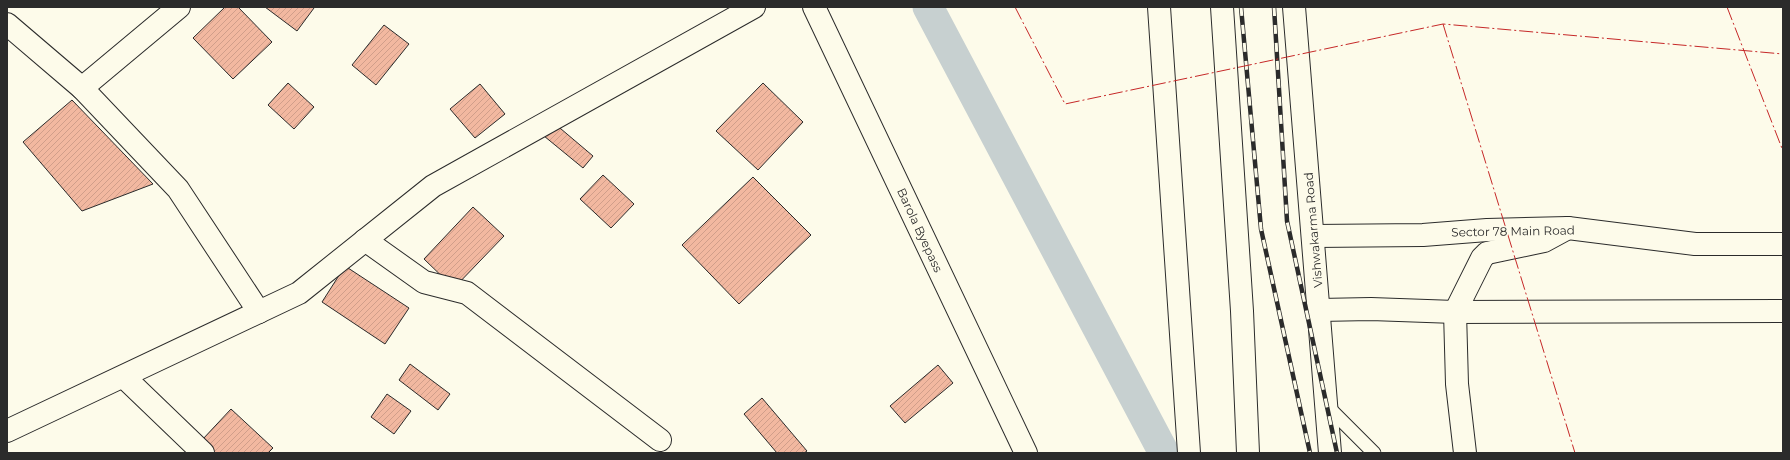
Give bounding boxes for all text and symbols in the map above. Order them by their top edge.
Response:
street label: Vishwakarma Road [1300,172,1326,288]
street label: Barola Byepass [894,185,946,275]
street label: Sector 78 Main Road [1451,222,1575,240]

